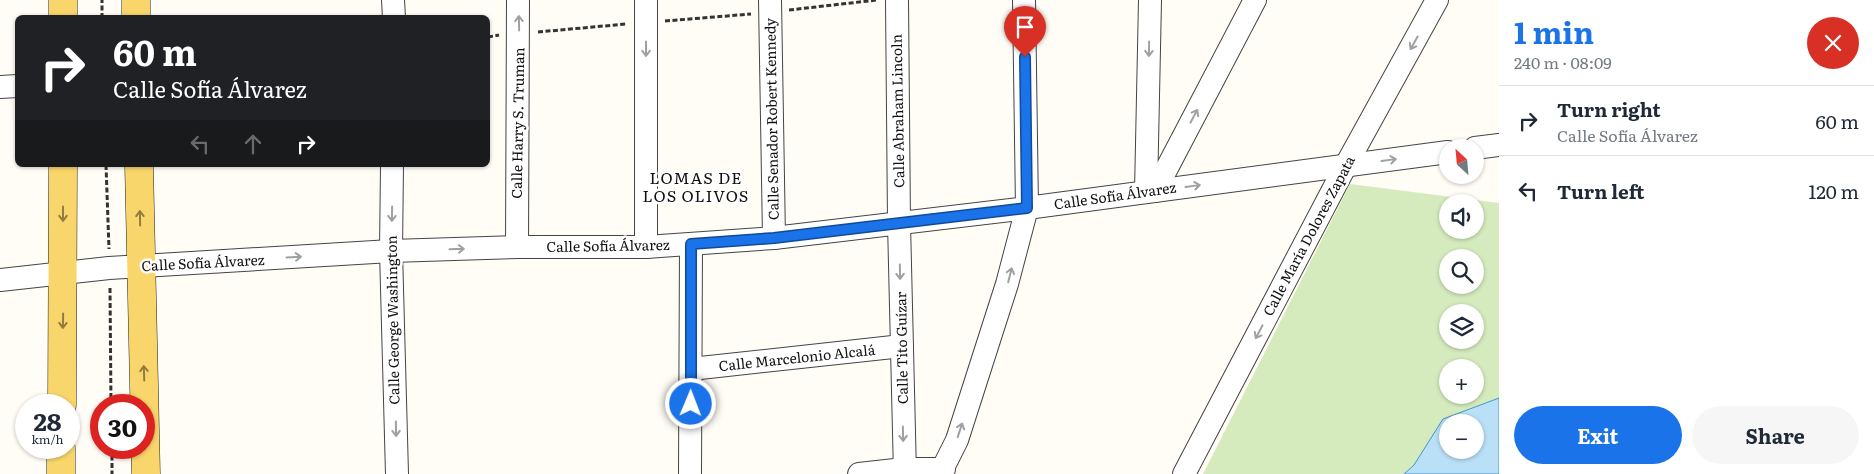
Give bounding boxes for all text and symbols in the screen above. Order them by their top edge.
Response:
pin [1004,6,1046,57]
text: 1 min [1514,9,1594,53]
icon: arrive [1011,13,1039,41]
one-way arrow [514,15,524,32]
street label: Calle Senador Robert Kennedy [759,17,783,220]
button: close [1807,17,1859,69]
text: 60 m [113,25,197,77]
street label: Calle Abraham Lincoln [886,34,908,188]
icon: right [30,35,95,100]
one-way arrow [1409,35,1419,50]
one-way arrow [641,40,651,56]
one-way arrow [1144,40,1154,56]
street label: Calle Harry S. Truman [506,47,528,199]
text: 240 m · 08:09 [1514,50,1612,74]
text: Calle Sofía Álvarez [113,72,307,105]
text: Turn right [1557,95,1661,123]
icon: right [1514,107,1542,135]
text: 60 m [1816,107,1859,135]
one-way arrow [1189,109,1199,124]
text: Calle Sofía Álvarez [1557,123,1698,147]
icon: left [186,130,214,158]
icon: ahead [239,130,267,158]
icon: right [292,130,320,158]
north arrow [1439,139,1484,184]
map controls [1439,139,1484,459]
street label: Calle María Dolores Zapata [1257,152,1359,319]
one-way arrow [1380,154,1396,164]
district label: LOMAS DE LOS OLIVOS [643,165,749,207]
street label: Calle Sofía Álvarez [1052,177,1177,213]
icon: left [1514,177,1542,205]
text: Turn left [1557,177,1644,205]
text: 120 m [1808,177,1859,205]
one-way arrow [1185,181,1201,191]
button: sound [1439,194,1484,239]
one-way arrow [58,205,68,221]
one-way arrow [387,205,397,221]
one-way arrow [135,210,145,226]
street label: Calle Sofía Álvarez [546,234,670,256]
street label: Calle George Washington [381,235,403,405]
one-way arrow [448,244,464,254]
street label: Calle Sofía Álvarez [141,249,265,275]
button: search [1439,249,1484,294]
one-way arrow [286,253,302,262]
one-way arrow [896,263,905,279]
one-way arrow [1006,267,1015,283]
street label: Calle Tito Guízar [890,291,912,404]
button: layers [1439,304,1484,349]
one-way arrow [58,312,68,329]
one-way arrow [1253,325,1263,339]
street label: Calle Marcelonio Alcalá [718,339,877,375]
button: + [1439,359,1484,404]
one-way arrow [139,365,148,381]
position arrow [664,377,716,429]
speed limit sign: 30 [90,394,155,459]
text: 28 [33,402,62,439]
button: Exit [1514,406,1682,464]
button: Share [1692,406,1859,464]
button: − [1439,414,1484,459]
one-way arrow [391,420,400,436]
one-way arrow [956,422,966,438]
one-way arrow [898,426,908,442]
text: km/h [32,430,63,448]

